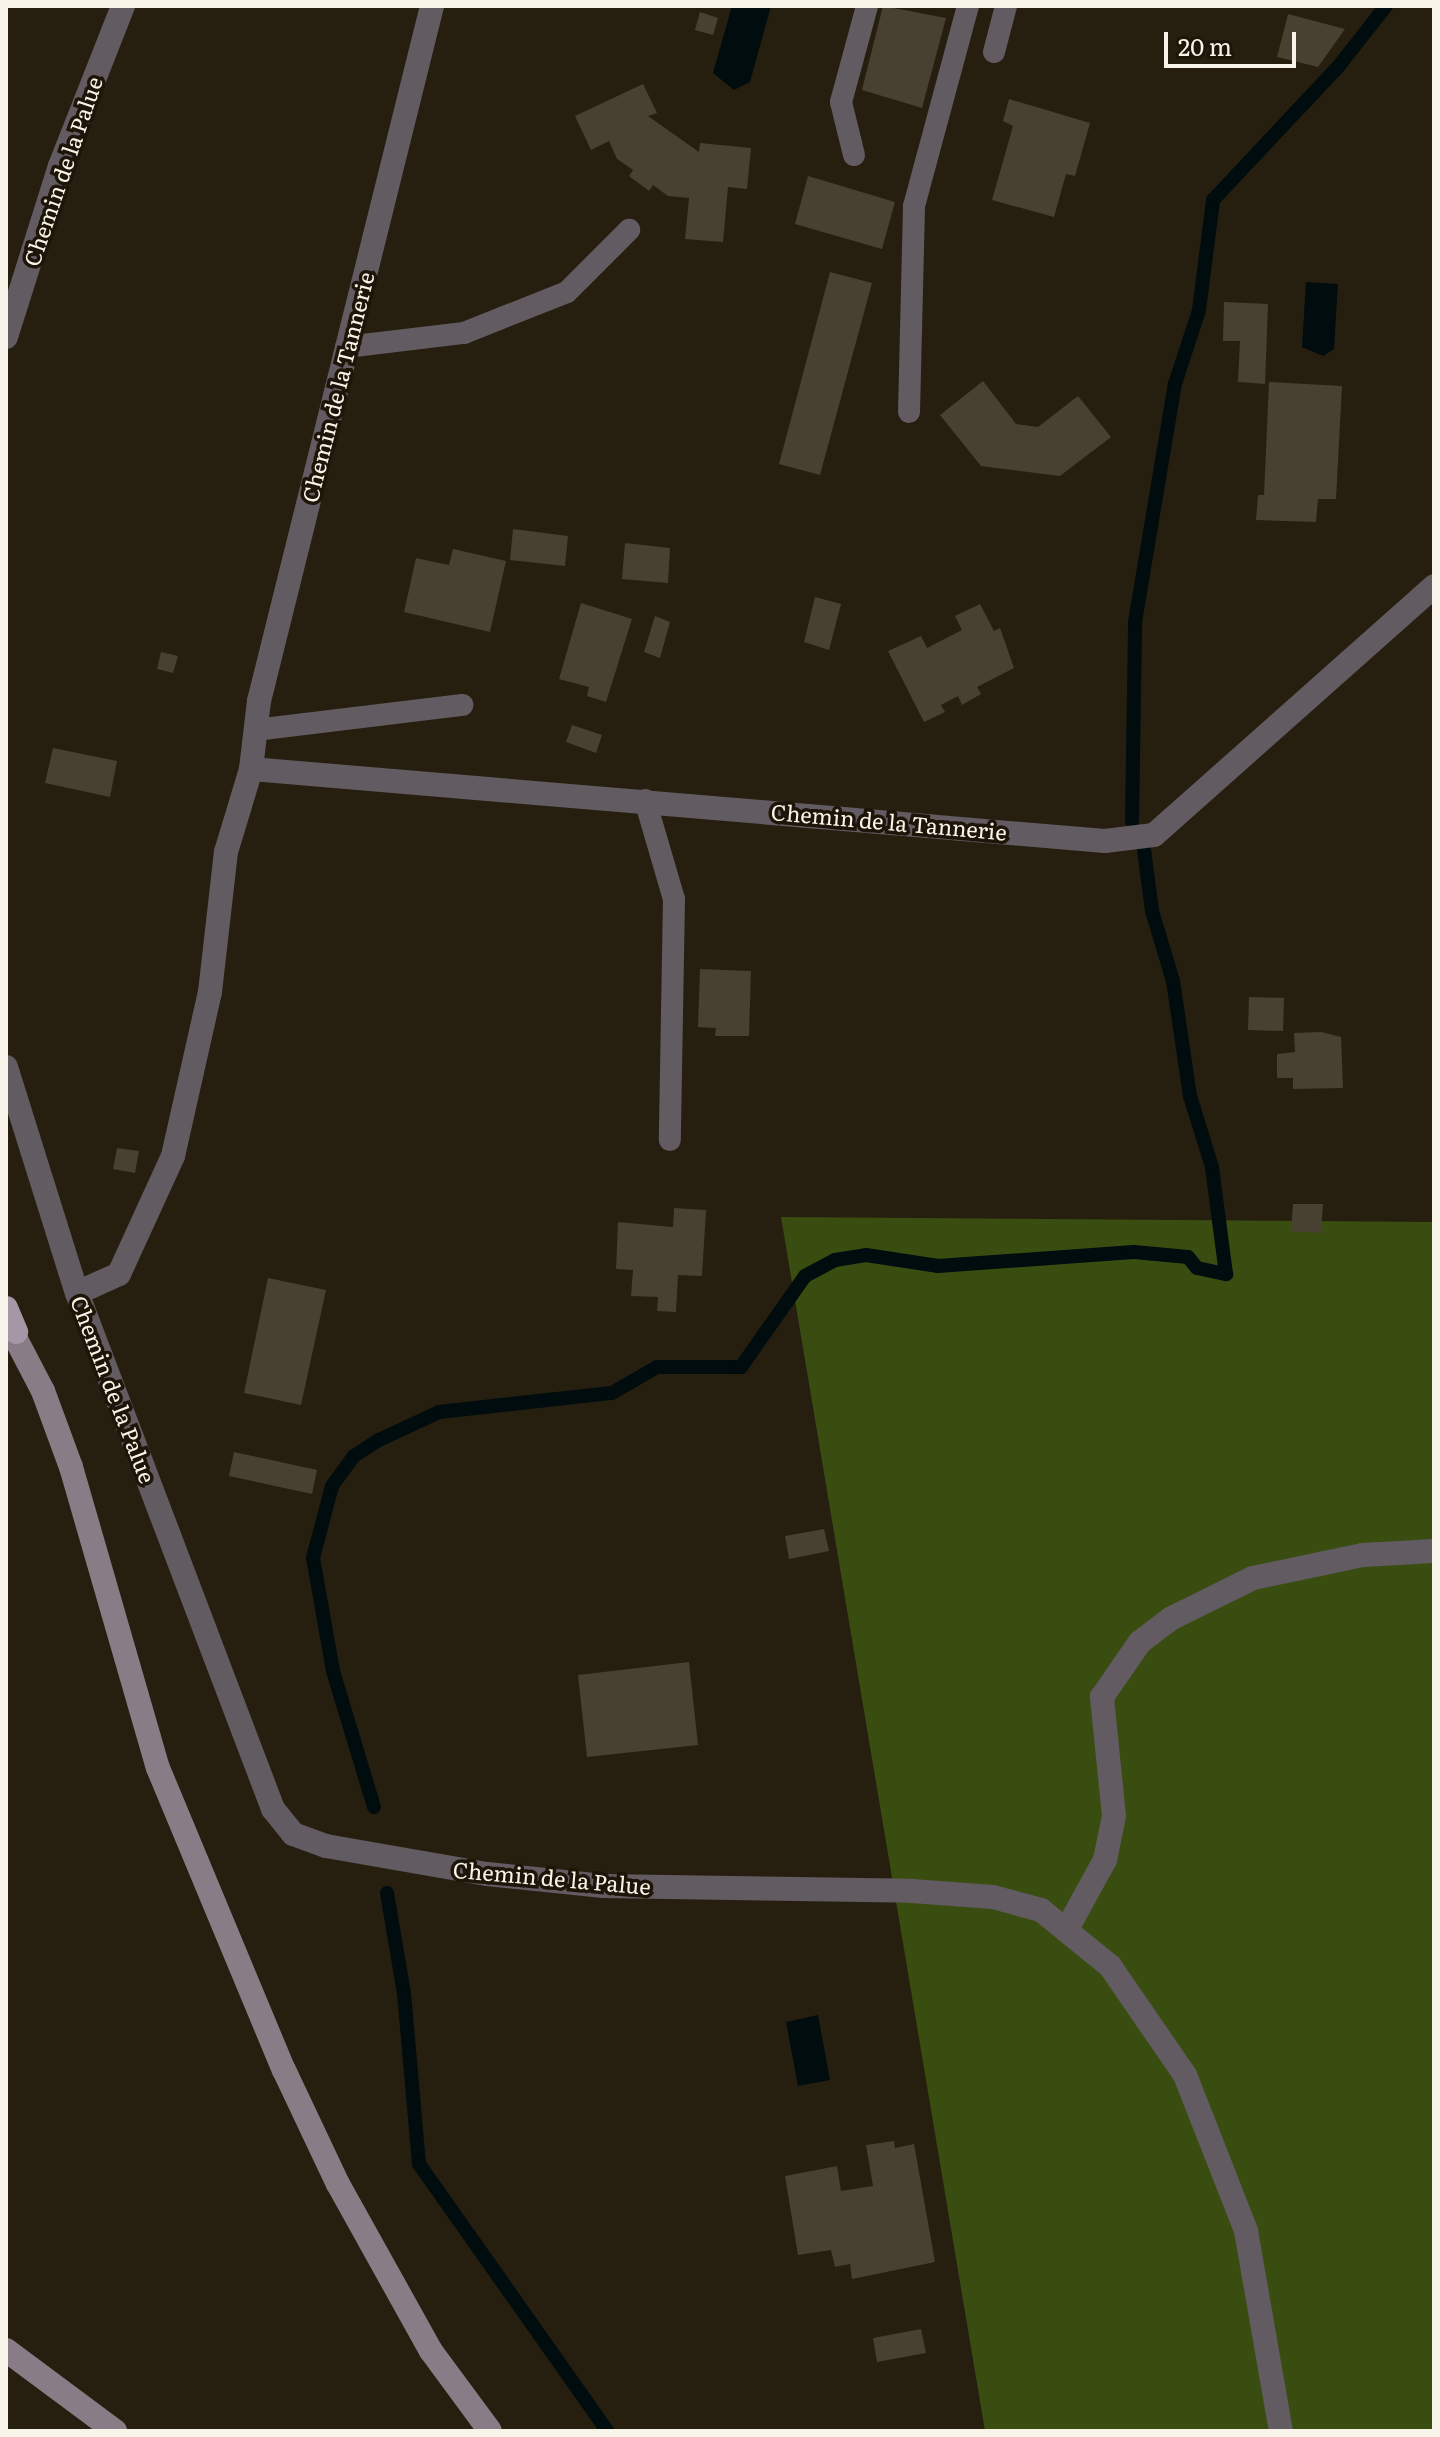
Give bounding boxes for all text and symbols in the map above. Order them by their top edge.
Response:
scale bar [1168,16,1300,66]
text: 20 m [1178,28,1232,63]
street label: Chemin de la Palue [17,73,107,269]
street label: Chemin de la Tannerie [296,269,378,505]
street label: Chemin de la Tannerie [770,798,1008,844]
street label: Chemin de la Palue [66,1292,162,1486]
street label: Chemin de la Palue [452,1855,652,1899]

